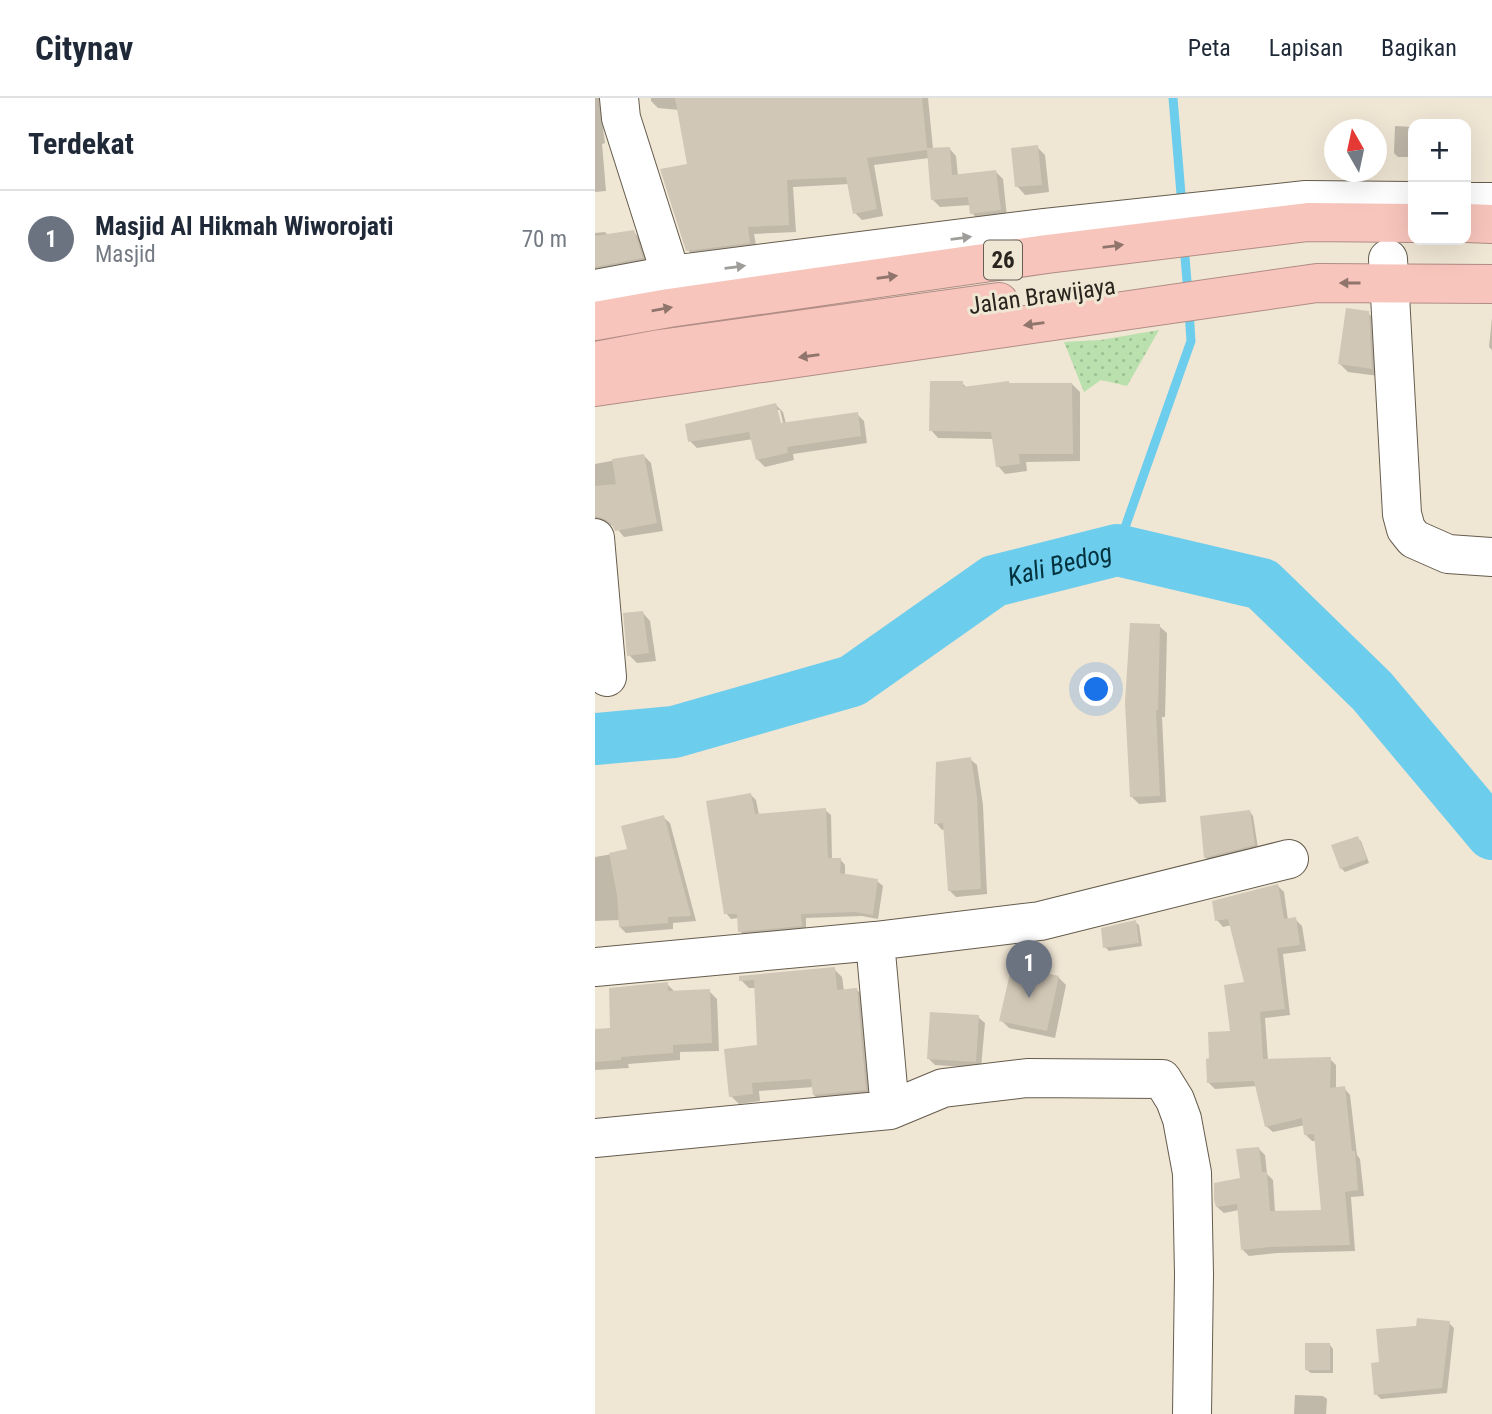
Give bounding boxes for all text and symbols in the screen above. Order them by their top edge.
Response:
text: Citynav [35,29,133,68]
text: Peta [1188,34,1231,62]
text: Lapisan [1269,34,1343,62]
text: Bagikan [1381,34,1457,62]
north arrow [1324,119,1387,182]
map controls [1408,119,1471,245]
button: + [1408,119,1471,182]
text: Terdekat [28,126,134,161]
button: − [1408,182,1471,245]
text: Masjid Al Hikmah Wiworojati [95,211,394,241]
text: 1 [45,226,57,253]
text: 70 m [522,226,567,253]
one-way arrow [950,233,972,244]
road number: 26 [984,240,1022,280]
text: Masjid [95,241,156,268]
one-way arrow [1102,241,1124,252]
one-way arrow [724,261,746,272]
one-way arrow [876,271,898,282]
street label: Jalan Brawijaya [967,272,1117,320]
one-way arrow [1339,277,1361,289]
one-way arrow [651,303,673,314]
one-way arrow [1023,318,1045,329]
one-way arrow [798,351,820,362]
water label: Kali Bedog [1004,537,1115,592]
your location [1079,672,1113,706]
pin: 1 [1006,940,1052,998]

